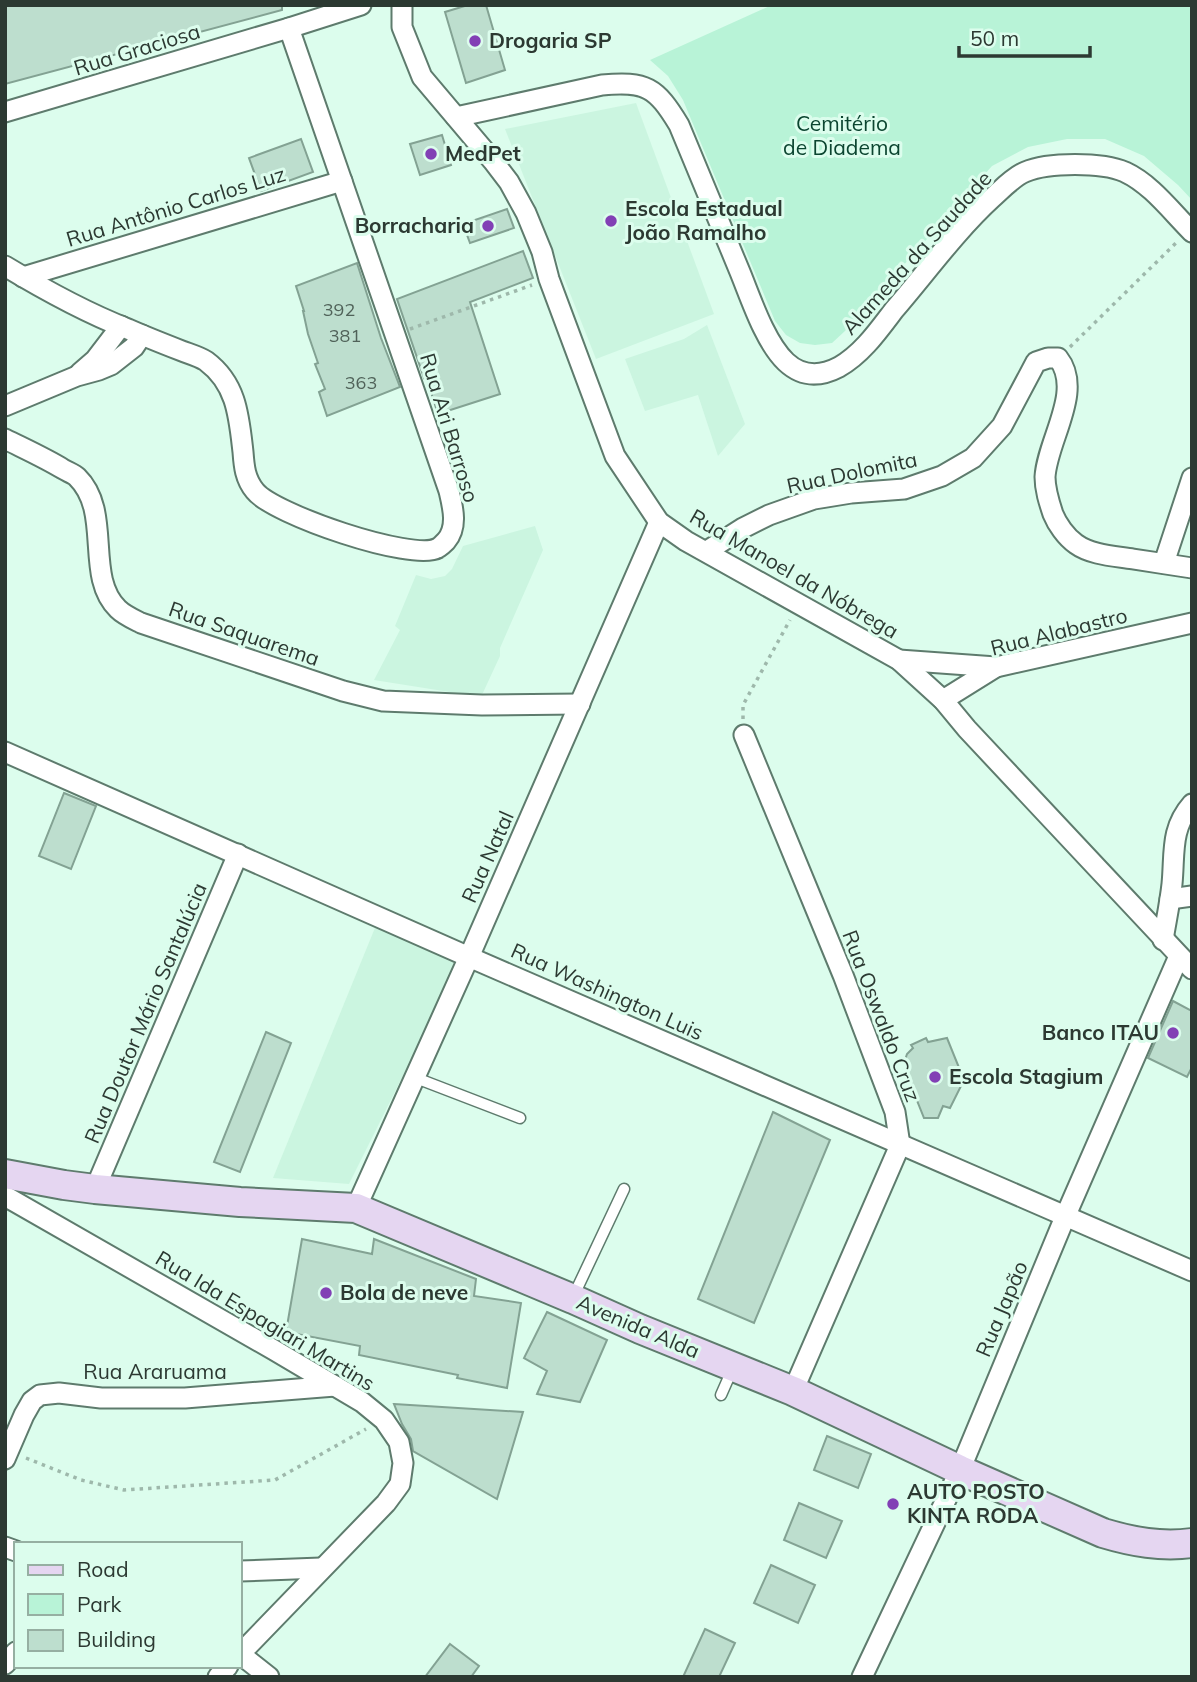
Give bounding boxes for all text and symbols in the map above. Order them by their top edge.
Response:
scale bar [959,14,1090,58]
street label: Rua Graciosa [70,18,203,81]
text: 50 m [970,25,1019,51]
place label: Drogaria SP [489,27,612,53]
marker: Drogaria SP [467,33,483,49]
park label: Cemitério de Diadema [783,110,901,160]
place label: MedPet [445,140,521,166]
marker: MedPet [423,146,439,162]
street label: Rua Antônio Carlos Luz [63,160,288,252]
street label: Alameda da Saudade [836,165,997,340]
place label: Escola Estadual João Ramalho [625,195,783,245]
place label: Borracharia [355,212,474,238]
marker: Escola Estadual João Ramalho [603,213,619,229]
marker: Borracharia [480,218,496,234]
house number: 392 [323,298,355,321]
house number: 381 [329,324,361,347]
street label: Rua Ari Barroso [415,350,485,505]
house number: 363 [345,371,377,394]
street label: Rua Dolomita [784,446,919,499]
street label: Rua Manoel da Nóbrega [686,503,903,644]
street label: Rua Saquarema [166,595,323,671]
street label: Rua Alabastro [988,601,1130,661]
street label: Rua Natal [455,807,519,907]
street label: Rua Doutor Mário Santalúcia [78,878,212,1147]
street label: Rua Oswaldo Cruz [837,926,927,1105]
street label: Rua Washington Luis [507,937,708,1045]
place label: Banco ITAU [1042,1019,1159,1045]
marker: Banco ITAU [1165,1025,1181,1041]
place label: Escola Stagium [949,1063,1103,1089]
marker: Escola Stagium [927,1069,943,1085]
street label: Rua Ida Espagiari Martins [151,1244,380,1396]
street label: Rua Japão [969,1257,1033,1360]
place label: Bola de neve [340,1279,468,1305]
marker: Bola de neve [318,1285,334,1301]
street label: Avenida Alda [573,1289,704,1364]
street label: Rua Araruama [83,1358,227,1384]
place label: AUTO POSTO KINTA RODA [907,1478,1045,1528]
marker: AUTO POSTO KINTA RODA [885,1496,901,1512]
legend [14,1542,242,1668]
text: Road [77,1556,128,1582]
text: Park [77,1591,121,1617]
text: Building [77,1626,156,1652]

